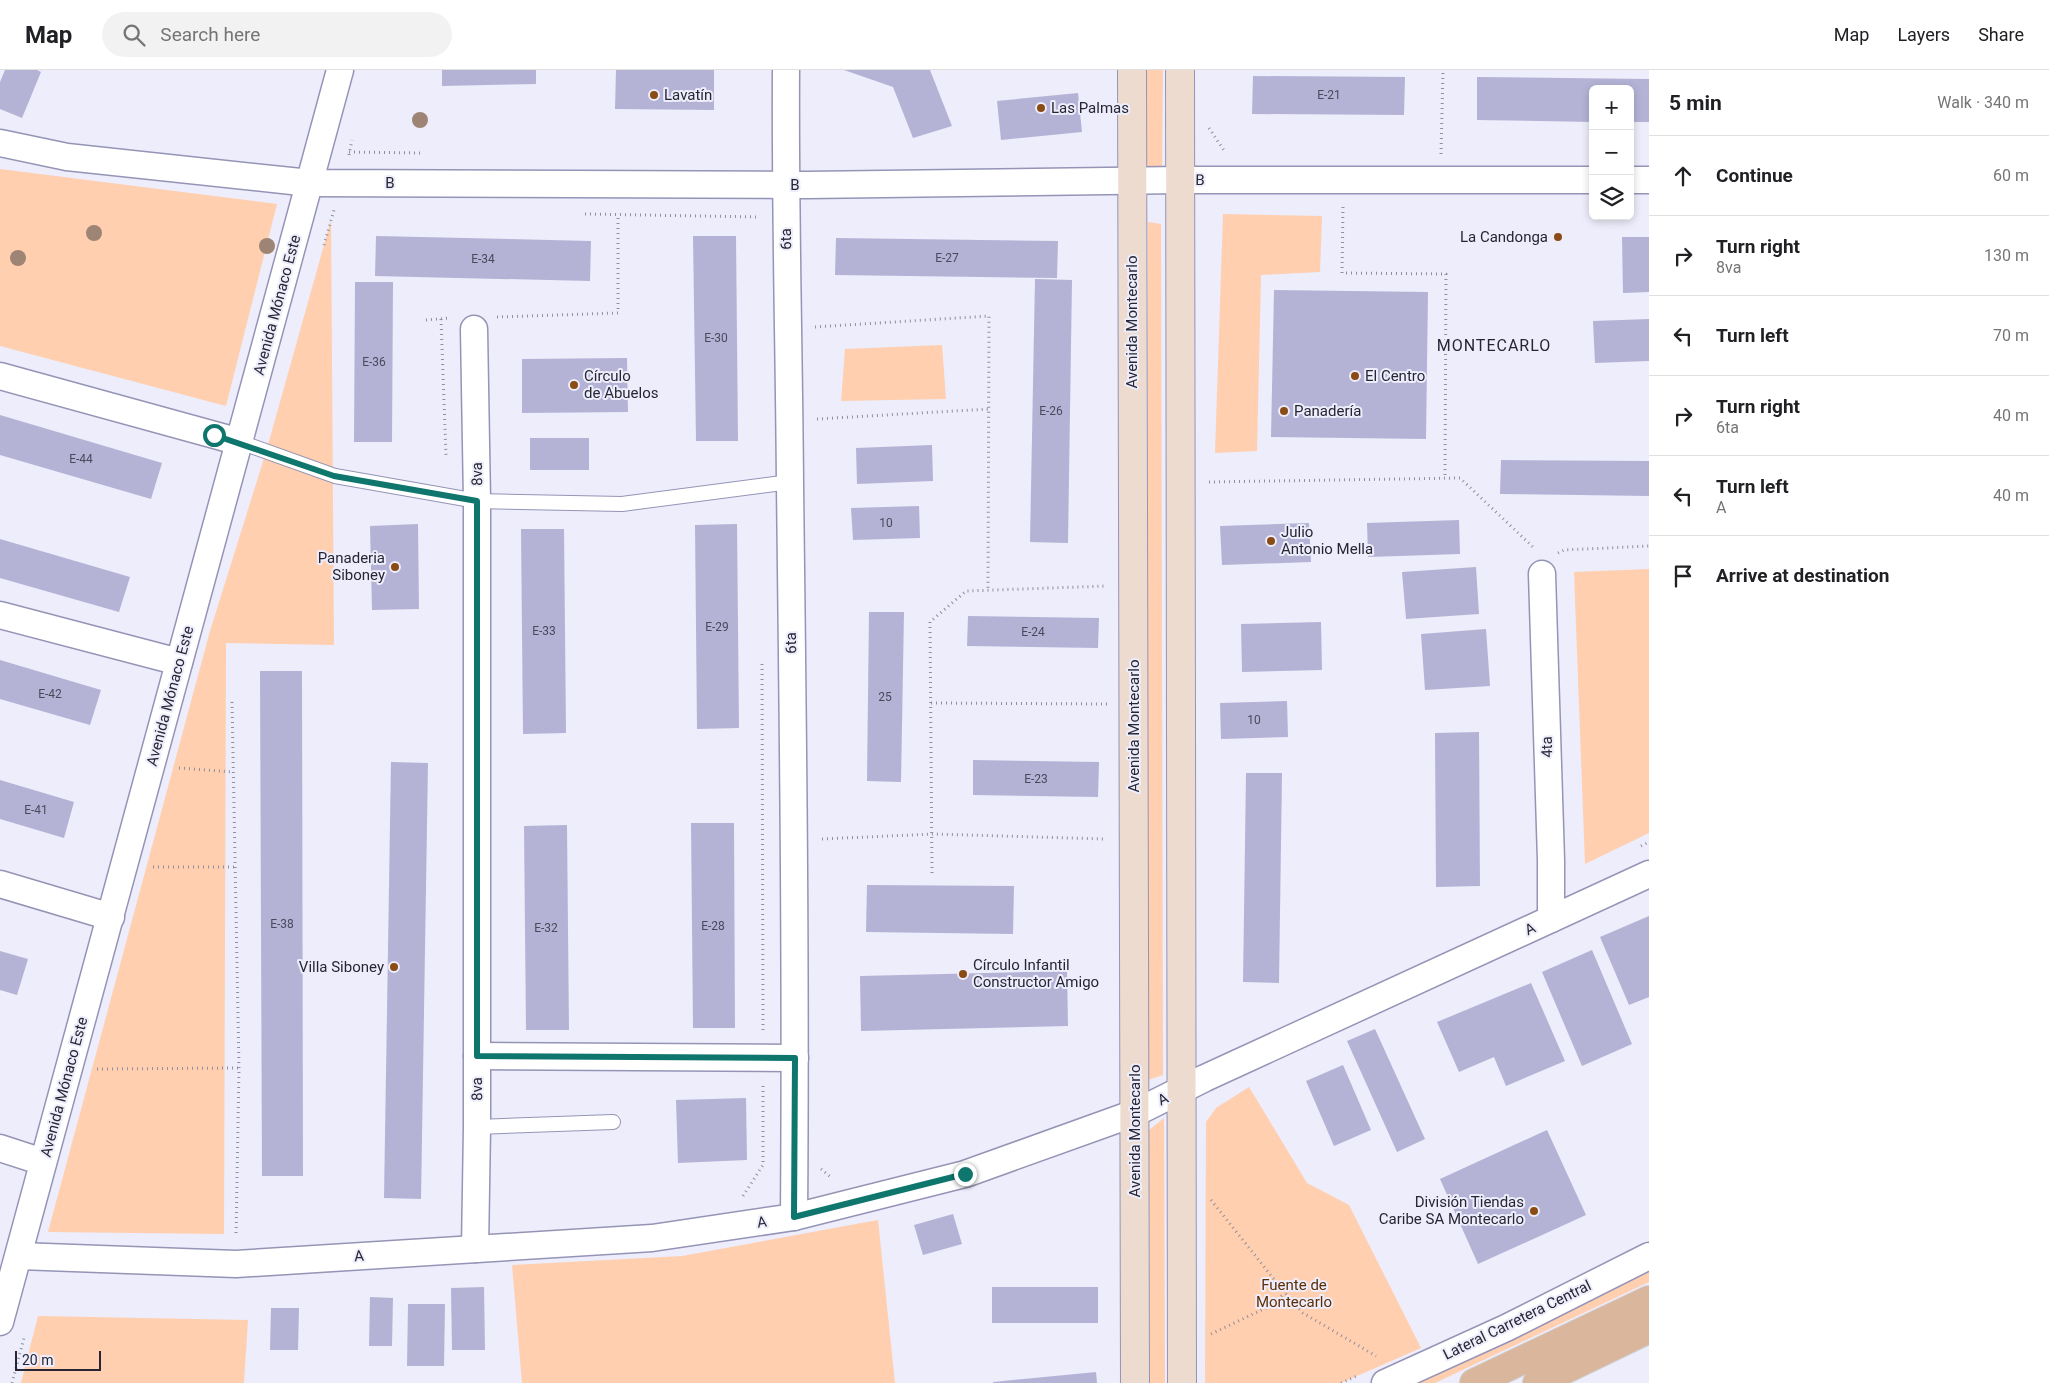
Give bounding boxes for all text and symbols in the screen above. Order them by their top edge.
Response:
search box [102,12,452,57]
text: Map [25,21,72,49]
icon: search [120,21,148,49]
text: Search here [160,23,260,46]
text: Map [1834,24,1869,45]
text: Layers [1897,24,1950,45]
text: Share [1978,24,2024,45]
map controls [1589,85,1634,220]
button: + [1589,85,1634,130]
place label: Lavatín [664,86,712,104]
house number: E-21 [1317,88,1341,102]
marker: Lavatín [648,89,660,101]
text: 5 min [1669,91,1722,115]
text: Walk · 340 m [1937,93,2029,112]
place label: Las Palmas [1051,99,1129,117]
marker: Las Palmas [1035,102,1047,114]
button: − [1589,130,1634,175]
icon: ahead [1669,162,1697,190]
text: Continue [1716,164,1793,187]
text: 60 m [1993,166,2029,185]
street label: B [1195,171,1205,189]
street label: B [385,174,395,192]
button: layers [1589,175,1634,220]
street label: B [790,176,800,194]
street label: 6ta [777,228,795,250]
place label: La Candonga [1460,228,1548,246]
marker: La Candonga [1552,231,1564,243]
street label: Avenida Mónaco Este [250,233,304,377]
text: Turn right [1716,235,1800,258]
icon: right [1669,242,1697,270]
text: 130 m [1984,246,2029,265]
house number: E-27 [935,251,959,265]
house number: E-34 [471,252,495,266]
street label: Avenida Montecarlo [1123,256,1141,388]
text: 8va [1716,258,1741,277]
icon: left [1669,322,1697,350]
text: Turn left [1716,324,1789,347]
text: 70 m [1993,326,2029,345]
house number: E-30 [704,331,728,345]
district label: MONTECARLO [1437,336,1551,355]
house number: E-36 [362,355,386,369]
place label: Círculo de Abuelos [584,367,659,402]
place label: El Centro [1365,367,1425,385]
marker: El Centro [1349,370,1361,382]
marker: Círculo de Abuelos [568,379,580,391]
text: Turn right [1716,395,1800,418]
place label: Panadería [1294,402,1361,420]
icon: right [1669,402,1697,430]
house number: E-26 [1039,404,1063,418]
marker: Panadería [1278,405,1290,417]
text: 40 m [1993,406,2029,425]
text: 6ta [1716,418,1739,437]
route start [203,424,226,447]
house number: E-44 [69,452,93,466]
street label: 8va [468,462,486,486]
text: Turn left [1716,475,1789,498]
icon: left [1669,482,1697,510]
text: 40 m [1993,486,2029,505]
text: A [1716,498,1726,517]
house number: 10 [879,516,893,530]
place label: Julio Antonio Mella [1281,523,1373,558]
marker: Julio Antonio Mella [1265,535,1277,547]
place label: Panaderia Siboney [318,549,385,584]
marker: Panaderia Siboney [389,561,401,573]
icon: arrive [1669,562,1697,590]
text: Arrive at destination [1716,564,1889,587]
house number: E-29 [705,620,729,634]
street label: Avenida Mónaco Este [143,624,197,768]
house number: E-33 [532,624,556,638]
house number: E-24 [1021,625,1045,639]
street label: 6ta [782,632,800,654]
street label: Avenida Montecarlo [1125,660,1143,792]
house number: E-42 [38,687,62,701]
house number: 25 [878,690,892,704]
house number: 10 [1247,713,1261,727]
street label: 4ta [1538,736,1556,758]
house number: E-23 [1024,772,1048,786]
house number: E-41 [24,803,48,817]
house number: E-38 [270,917,294,931]
house number: E-28 [701,919,725,933]
street label: A [1522,919,1538,939]
house number: E-32 [534,921,558,935]
place label: Círculo Infantil Constructor Amigo [973,956,1099,991]
place label: Villa Siboney [299,958,384,976]
marker: Villa Siboney [388,961,400,973]
marker: Círculo Infantil Constructor Amigo [957,968,969,980]
street label: Avenida Mónaco Este [37,1015,91,1159]
street label: Avenida Montecarlo [1126,1065,1144,1197]
street label: 8va [468,1077,486,1101]
street label: A [1155,1089,1172,1109]
route end [954,1163,977,1186]
place label: División Tiendas Caribe SA Montecarlo [1379,1193,1524,1228]
marker: División Tiendas Caribe SA Montecarlo [1528,1205,1540,1217]
street label: A [756,1212,768,1232]
street label: A [353,1247,365,1265]
park label: Fuente de Montecarlo [1256,1276,1332,1311]
street label: Lateral Carretera Central [1440,1276,1594,1364]
scale bar [15,1348,101,1371]
text: 20 m [22,1352,54,1368]

